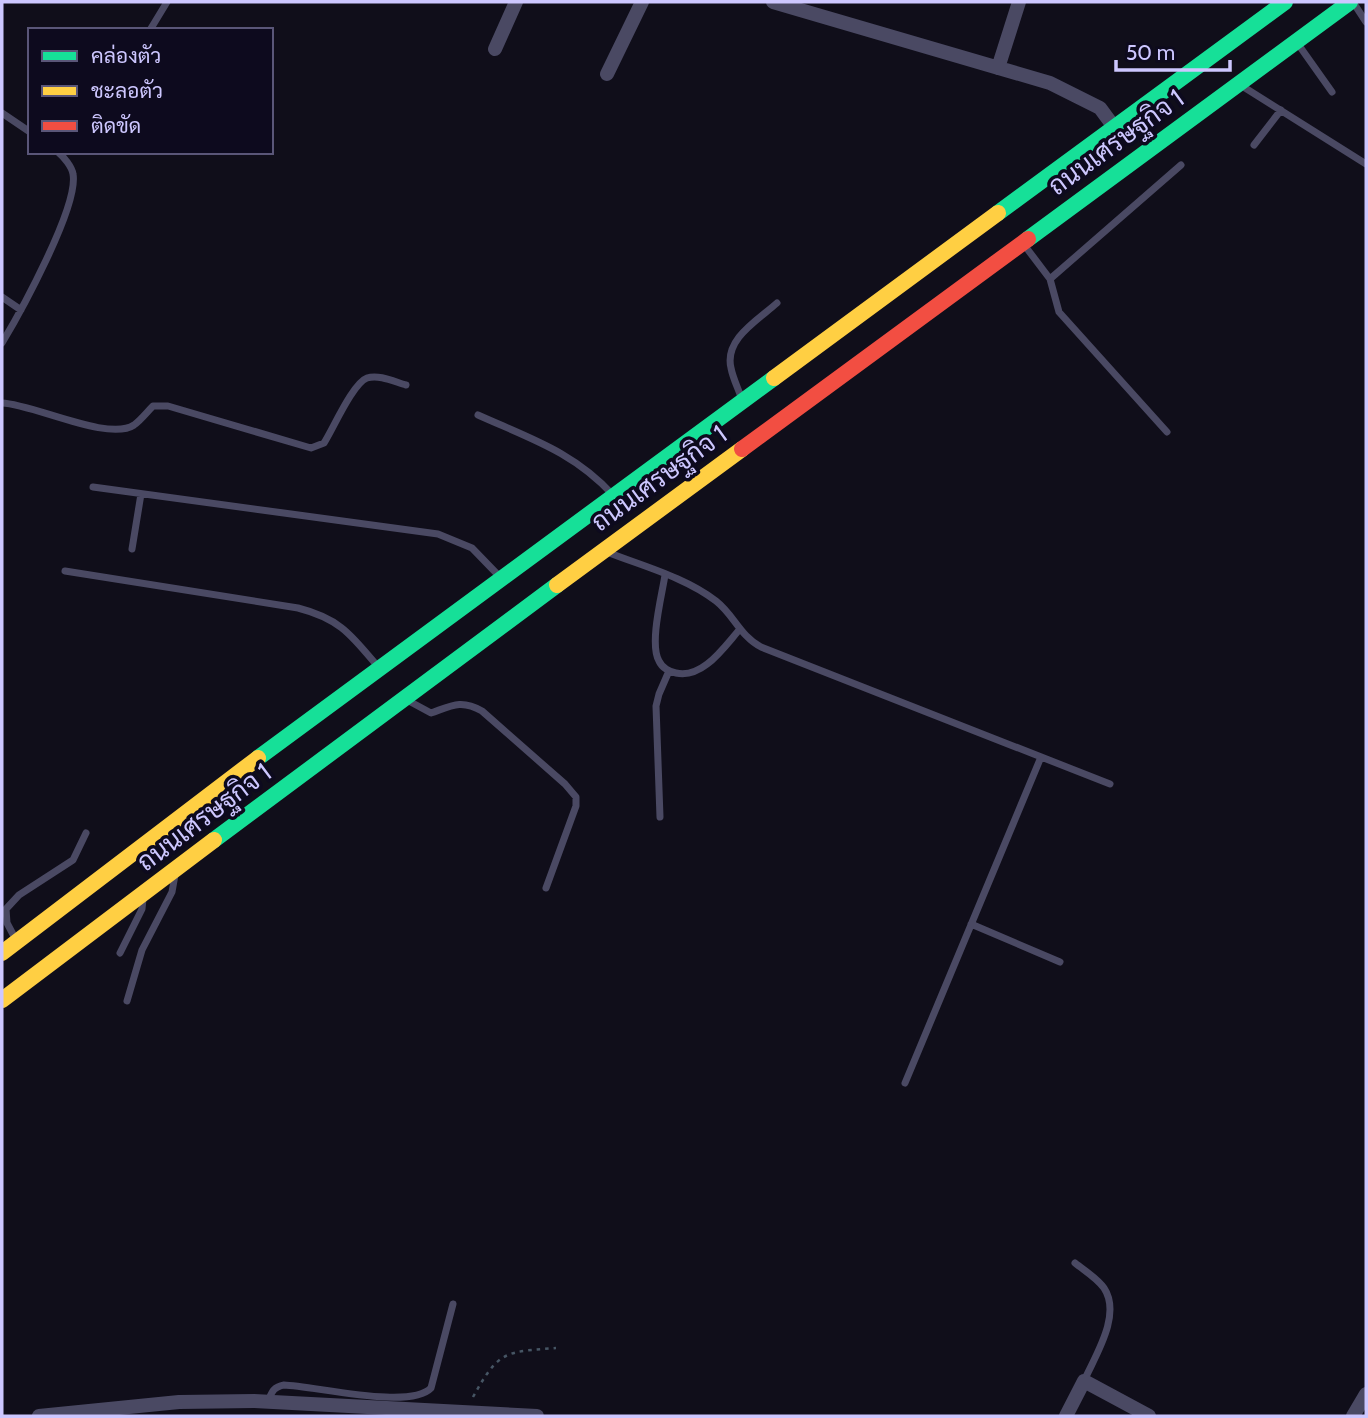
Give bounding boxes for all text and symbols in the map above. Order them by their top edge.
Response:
legend [28,28,273,154]
scale bar [1116,28,1230,72]
text: 50 m [1126,40,1175,65]
text: คล่องตัว [91,43,161,68]
text: ชะลอตัว [91,78,163,103]
street label: ถนนเศรษฐกิจ 1 [1042,82,1191,204]
text: ติดขัด [91,113,141,138]
street label: ถนนเศรษฐกิจ 1 [585,418,734,540]
street label: ถนนเศรษฐกิจ 1 [131,756,279,879]

